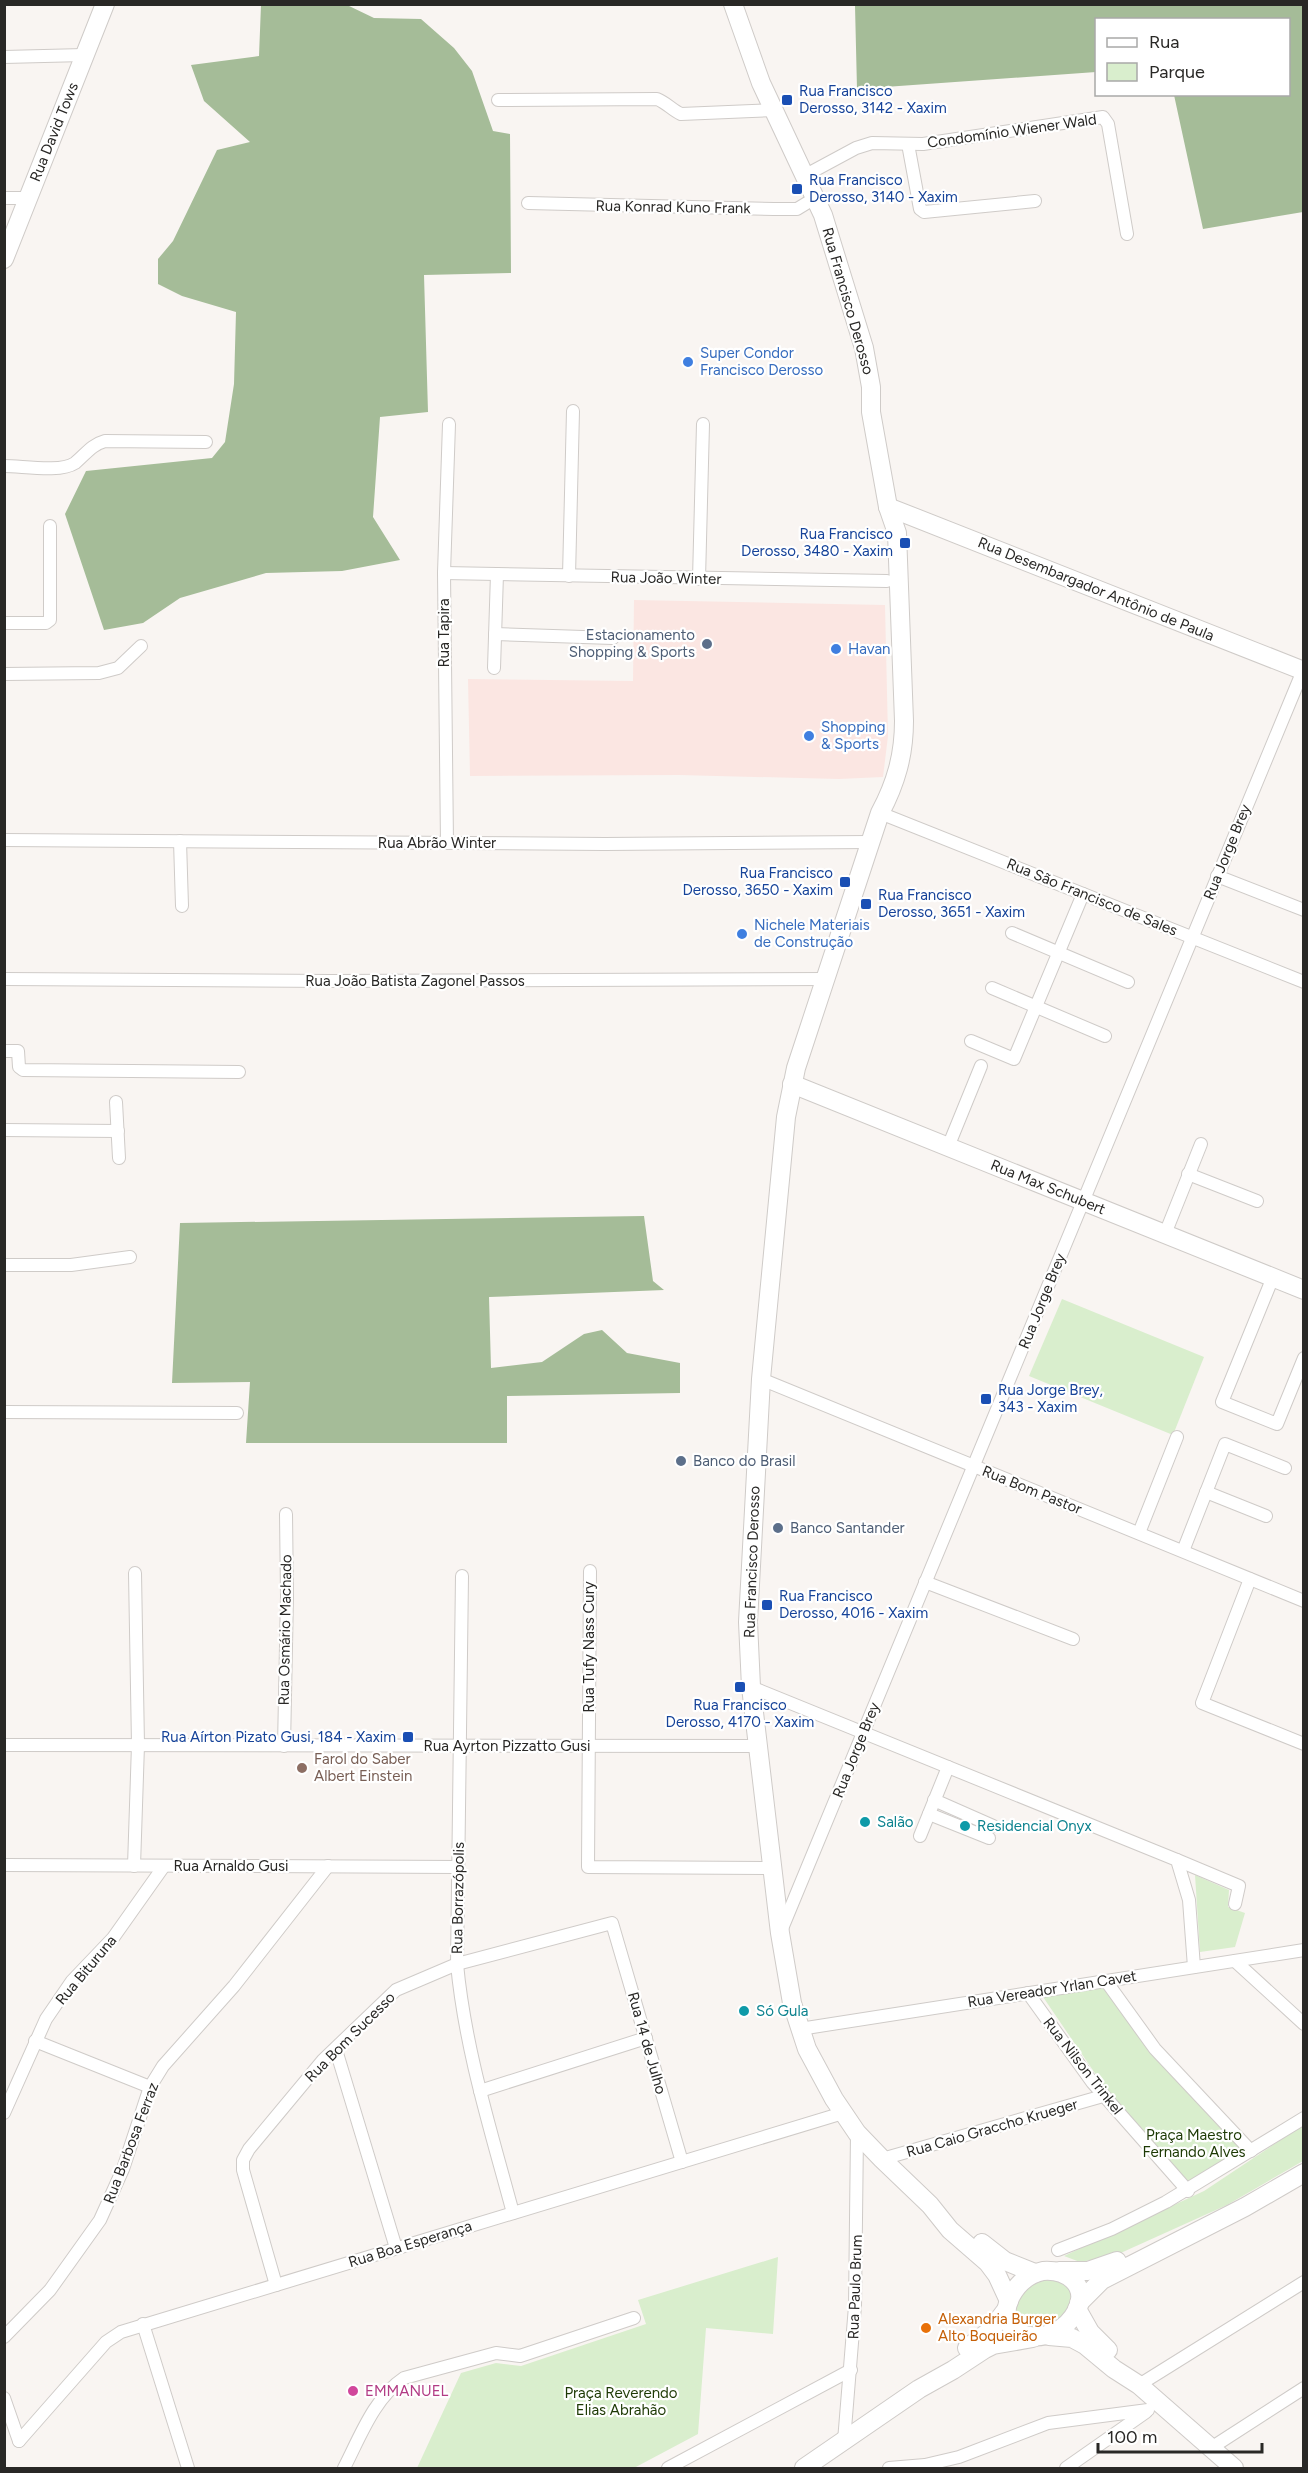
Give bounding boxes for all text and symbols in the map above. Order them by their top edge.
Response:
legend [1095,18,1290,96]
text: Rua [1149,31,1180,53]
text: Parque [1149,61,1205,83]
street label: Rua David Tows [26,80,82,184]
place label: Rua Francisco Derosso, 3142 - Xaxim [799,82,947,117]
marker: Rua Francisco Derosso, 3142 - Xaxim [780,93,794,107]
street label: Condomínio Wiener Wald [926,110,1098,152]
place label: Rua Francisco Derosso, 3140 - Xaxim [809,171,958,206]
marker: Rua Francisco Derosso, 3140 - Xaxim [790,182,804,196]
street label: Rua Konrad Kuno Frank [595,197,751,217]
street label: Rua Francisco Derosso [818,225,878,377]
place label: Super Condor Francisco Derosso [700,344,823,379]
marker: Super Condor Francisco Derosso [681,355,695,369]
place label: Rua Francisco Derosso, 3480 - Xaxim [741,525,893,560]
street label: Rua Desembargador Antônio de Paula [975,533,1217,645]
marker: Rua Francisco Derosso, 3480 - Xaxim [898,536,912,550]
street label: Rua João Winter [610,568,722,588]
street label: Rua Tapira [435,598,453,668]
place label: Estacionamento Shopping & Sports [569,626,695,661]
marker: Estacionamento Shopping & Sports [700,637,714,651]
place label: Havan [848,640,890,658]
marker: Havan [829,642,843,656]
place label: Shopping & Sports [821,718,886,753]
marker: Shopping & Sports [802,729,816,743]
street label: Rua Jorge Brey [1200,802,1254,902]
street label: Rua Abrão Winter [378,834,496,852]
street label: Rua São Francisco de Sales [1004,854,1180,940]
place label: Rua Francisco Derosso, 3650 - Xaxim [683,864,833,899]
marker: Rua Francisco Derosso, 3650 - Xaxim [838,875,852,889]
place label: Rua Francisco Derosso, 3651 - Xaxim [878,886,1025,921]
marker: Rua Francisco Derosso, 3651 - Xaxim [859,897,873,911]
place label: Nichele Materiais de Construção [754,916,870,951]
marker: Nichele Materiais de Construção [735,927,749,941]
street label: Rua João Batista Zagonel Passos [305,972,525,990]
street label: Rua Max Schubert [988,1156,1108,1218]
street label: Rua Jorge Brey [1015,1251,1069,1351]
place label: Rua Jorge Brey, 343 - Xaxim [998,1381,1103,1416]
marker: Rua Jorge Brey, 343 - Xaxim [979,1392,993,1406]
place label: Banco do Brasil [693,1452,796,1470]
marker: Banco do Brasil [674,1454,688,1468]
street label: Rua Bom Pastor [979,1462,1085,1518]
street label: Rua Francisco Derosso [740,1485,764,1638]
place label: Banco Santander [790,1519,905,1537]
marker: Banco Santander [771,1521,785,1535]
street label: Rua Osmário Machado [275,1554,295,1706]
street label: Rua Tufy Nass Cury [580,1581,598,1713]
place label: Rua Francisco Derosso, 4016 - Xaxim [779,1587,928,1622]
marker: Rua Francisco Derosso, 4016 - Xaxim [760,1598,774,1612]
marker: Rua Francisco Derosso, 4170 - Xaxim [733,1680,747,1694]
place label: Rua Francisco Derosso, 4170 - Xaxim [666,1696,814,1731]
street label: Rua Jorge Brey [829,1700,883,1800]
place label: Rua Aírton Pizato Gusi, 184 - Xaxim [161,1728,396,1746]
marker: Rua Aírton Pizato Gusi, 184 - Xaxim [401,1730,415,1744]
street label: Rua Ayrton Pizzatto Gusi [424,1737,590,1755]
place label: Farol do Saber Albert Einstein [314,1750,412,1785]
marker: Farol do Saber Albert Einstein [295,1761,309,1775]
place label: Salão [877,1813,914,1831]
marker: Salão [858,1815,872,1829]
place label: Residencial Onyx [977,1817,1092,1835]
marker: Residencial Onyx [958,1819,972,1833]
street label: Rua Borrazópolis [448,1842,468,1954]
street label: Rua Arnaldo Gusi [173,1857,289,1875]
street label: Rua Bituruna [52,1932,120,2008]
street label: Rua Vereador Yrlan Cavet [966,1967,1138,2011]
street label: Rua Bom Sucesso [301,1988,399,2086]
street label: Rua 14 de Julho [624,1990,670,2096]
place label: Só Gula [756,2002,808,2020]
marker: Só Gula [737,2004,751,2018]
street label: Rua Nilson Trinkel [1039,2014,1127,2118]
street label: Rua Barbosa Ferraz [100,2080,162,2206]
street label: Rua Caio Graccho Krueger [904,2095,1080,2161]
park label: Praça Maestro Fernando Alves [1142,2126,1246,2161]
street label: Rua Boa Esperança [346,2217,474,2271]
street label: Rua Paulo Brum [844,2234,866,2340]
place label: Alexandria Burger Alto Boqueirão [938,2310,1056,2345]
marker: Alexandria Burger Alto Boqueirão [919,2321,933,2335]
place label: EMMANUEL [365,2382,449,2400]
marker: EMMANUEL [346,2384,360,2398]
park label: Praça Reverendo Elias Abrahão [564,2384,678,2419]
scale bar [1098,2416,1262,2454]
text: 100 m [1107,2426,1157,2448]

